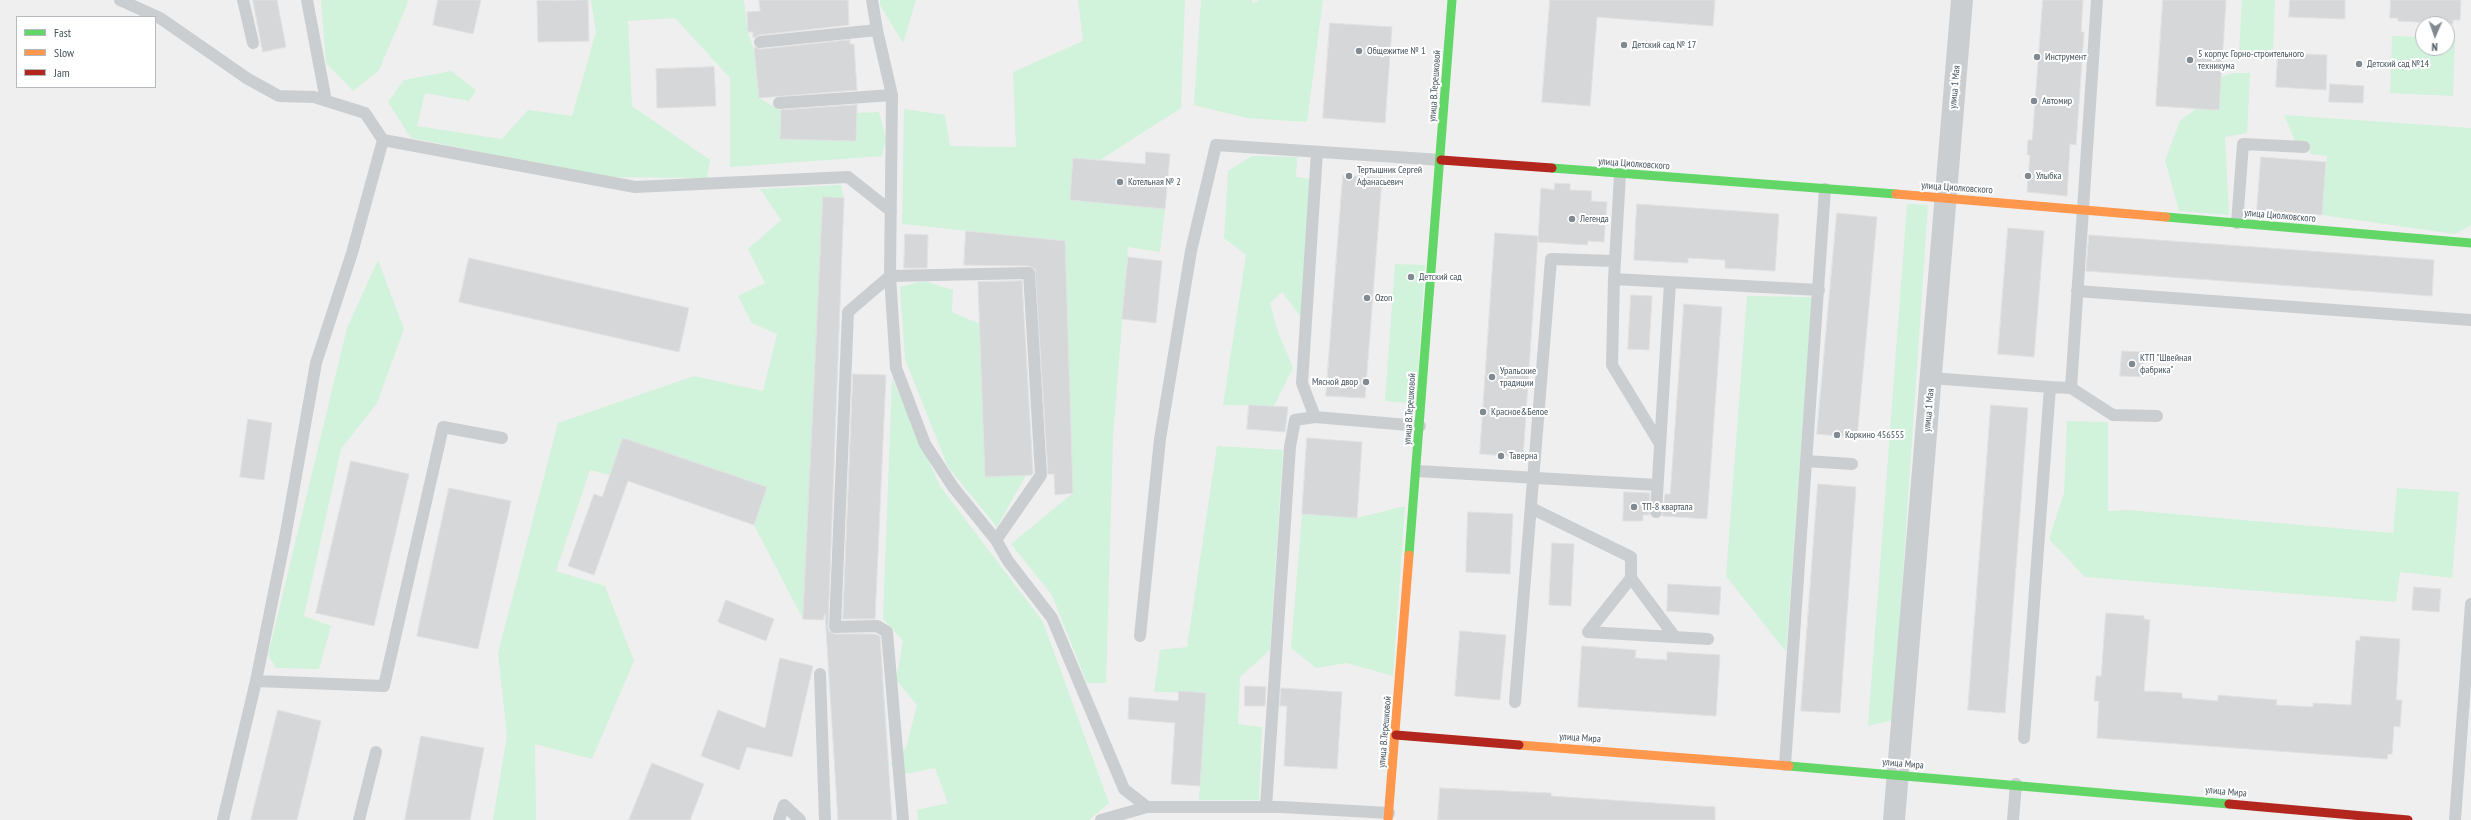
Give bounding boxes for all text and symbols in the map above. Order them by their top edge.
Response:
legend [16,16,156,88]
north arrow [2415,16,2455,56]
text: Fast [54,25,71,40]
place label: Детский сад № 17 [1632,39,1696,51]
marker: Детский сад № 17 [1619,40,1629,50]
text: N [2431,40,2438,54]
text: Slow [54,45,74,60]
place label: Общежитие № 1 [1367,45,1425,57]
marker: Общежитие № 1 [1354,46,1364,56]
place label: 5 корпус Горно-строительного техникума [2198,48,2304,72]
street label: улица В.Терешковой [1427,50,1443,122]
place label: Инструмент [2045,51,2086,63]
marker: Инструмент [2032,52,2042,62]
marker: 5 корпус Горно-строительного техникума [2185,55,2195,65]
place label: Детский сад №14 [2367,58,2429,70]
marker: Детский сад №14 [2354,59,2364,69]
text: Jam [54,65,70,80]
street label: улица 1 Мая [1947,65,1963,109]
place label: Автомир [2042,95,2072,107]
marker: Автомир [2029,96,2039,106]
street label: улица Циолковского [1598,156,1670,172]
place label: Тертышник Сергей Афанасьевич [1357,164,1422,188]
place label: Улыбка [2036,170,2061,182]
marker: Тертышник Сергей Афанасьевич [1344,171,1354,181]
marker: Улыбка [2023,171,2033,181]
place label: Котельная № 2 [1128,176,1181,188]
marker: Котельная № 2 [1115,177,1125,187]
street label: улица Циолковского [1921,180,1993,196]
street label: улица Циолковского [2244,207,2316,225]
place label: Легенда [1580,213,1609,225]
marker: Легенда [1567,214,1577,224]
place label: Детский сад [1419,271,1462,283]
marker: Детский сад [1406,272,1416,282]
place label: Ozon [1375,292,1393,304]
marker: Ozon [1362,293,1372,303]
place label: КТП "Швейная фабрика" [2140,352,2191,376]
marker: КТП "Швейная фабрика" [2127,359,2137,369]
place label: Уральские традиции [1500,365,1536,388]
marker: Уральские традиции [1487,372,1497,382]
street label: улица В.Терешковой [1402,373,1418,445]
place label: Мясной двор [1312,376,1358,388]
marker: Мясной двор [1361,377,1371,387]
street label: улица 1 Мая [1921,388,1937,432]
place label: Красное&Белое [1491,406,1548,418]
marker: Красное&Белое [1478,407,1488,417]
place label: Коркино 456555 [1845,429,1904,441]
marker: Коркино 456555 [1832,430,1842,440]
place label: Таверна [1509,450,1537,462]
marker: Таверна [1496,451,1506,461]
place label: ТП-8 квартала [1642,501,1693,513]
marker: ТП-8 квартала [1629,502,1639,512]
street label: улица В.Терешковой [1376,696,1394,768]
street label: улица Мира [1559,731,1601,745]
street label: улица Мира [1882,756,1924,772]
street label: улица Мира [2205,784,2247,800]

